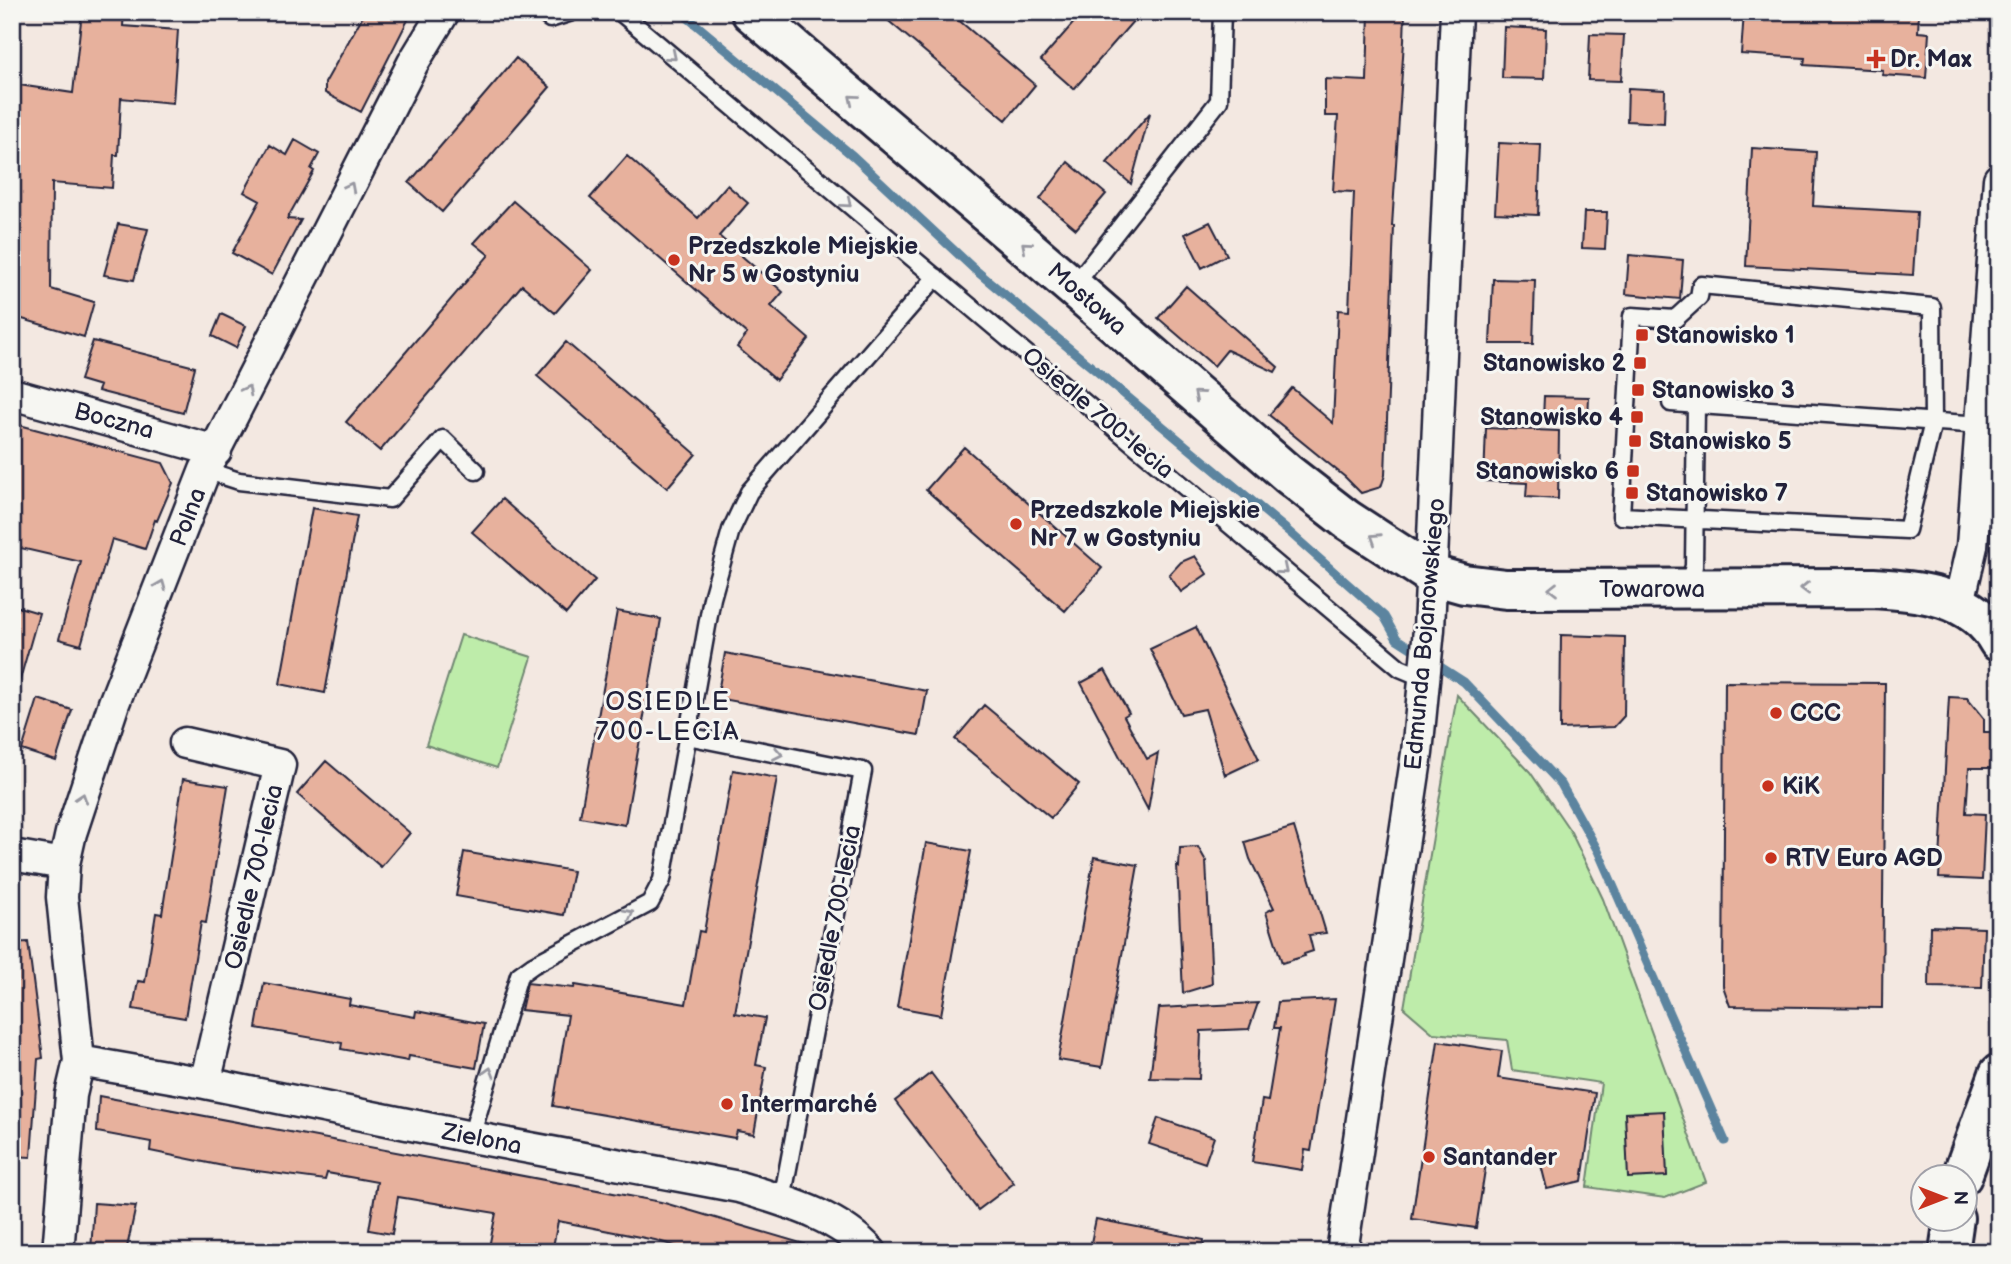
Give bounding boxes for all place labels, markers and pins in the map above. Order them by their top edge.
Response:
place label: Dr. Max [1890,45,1972,74]
marker: Dr. Max [1868,51,1884,67]
place label: Przedszkole Miejskie Nr 5 w Gostyniu [688,232,918,289]
marker: Przedszkole Miejskie Nr 5 w Gostyniu [666,252,682,268]
place label: Stanowisko 1 [1656,321,1795,350]
marker: Stanowisko 1 [1634,327,1650,343]
place label: Stanowisko 2 [1483,349,1627,378]
marker: Stanowisko 2 [1632,355,1648,371]
place label: Stanowisko 3 [1652,376,1795,405]
marker: Stanowisko 3 [1630,382,1646,398]
place label: Stanowisko 4 [1480,403,1623,432]
marker: Stanowisko 4 [1629,409,1645,425]
place label: Stanowisko 5 [1649,427,1792,456]
marker: Stanowisko 5 [1627,433,1643,449]
place label: Stanowisko 6 [1476,457,1619,486]
marker: Stanowisko 6 [1625,463,1641,479]
place label: Stanowisko 7 [1646,479,1788,508]
marker: Stanowisko 7 [1624,485,1640,501]
place label: Przedszkole Miejskie Nr 7 w Gostyniu [1030,496,1260,553]
marker: Przedszkole Miejskie Nr 7 w Gostyniu [1008,516,1024,532]
place label: CCC [1790,699,1841,728]
marker: CCC [1768,705,1784,721]
place label: KiK [1782,772,1820,801]
marker: KiK [1760,778,1776,794]
place label: RTV Euro AGD [1785,844,1943,873]
marker: RTV Euro AGD [1763,850,1779,866]
place label: Intermarché [741,1090,877,1119]
marker: Intermarché [719,1096,735,1112]
place label: Santander [1443,1143,1557,1172]
marker: Santander [1421,1149,1437,1165]

